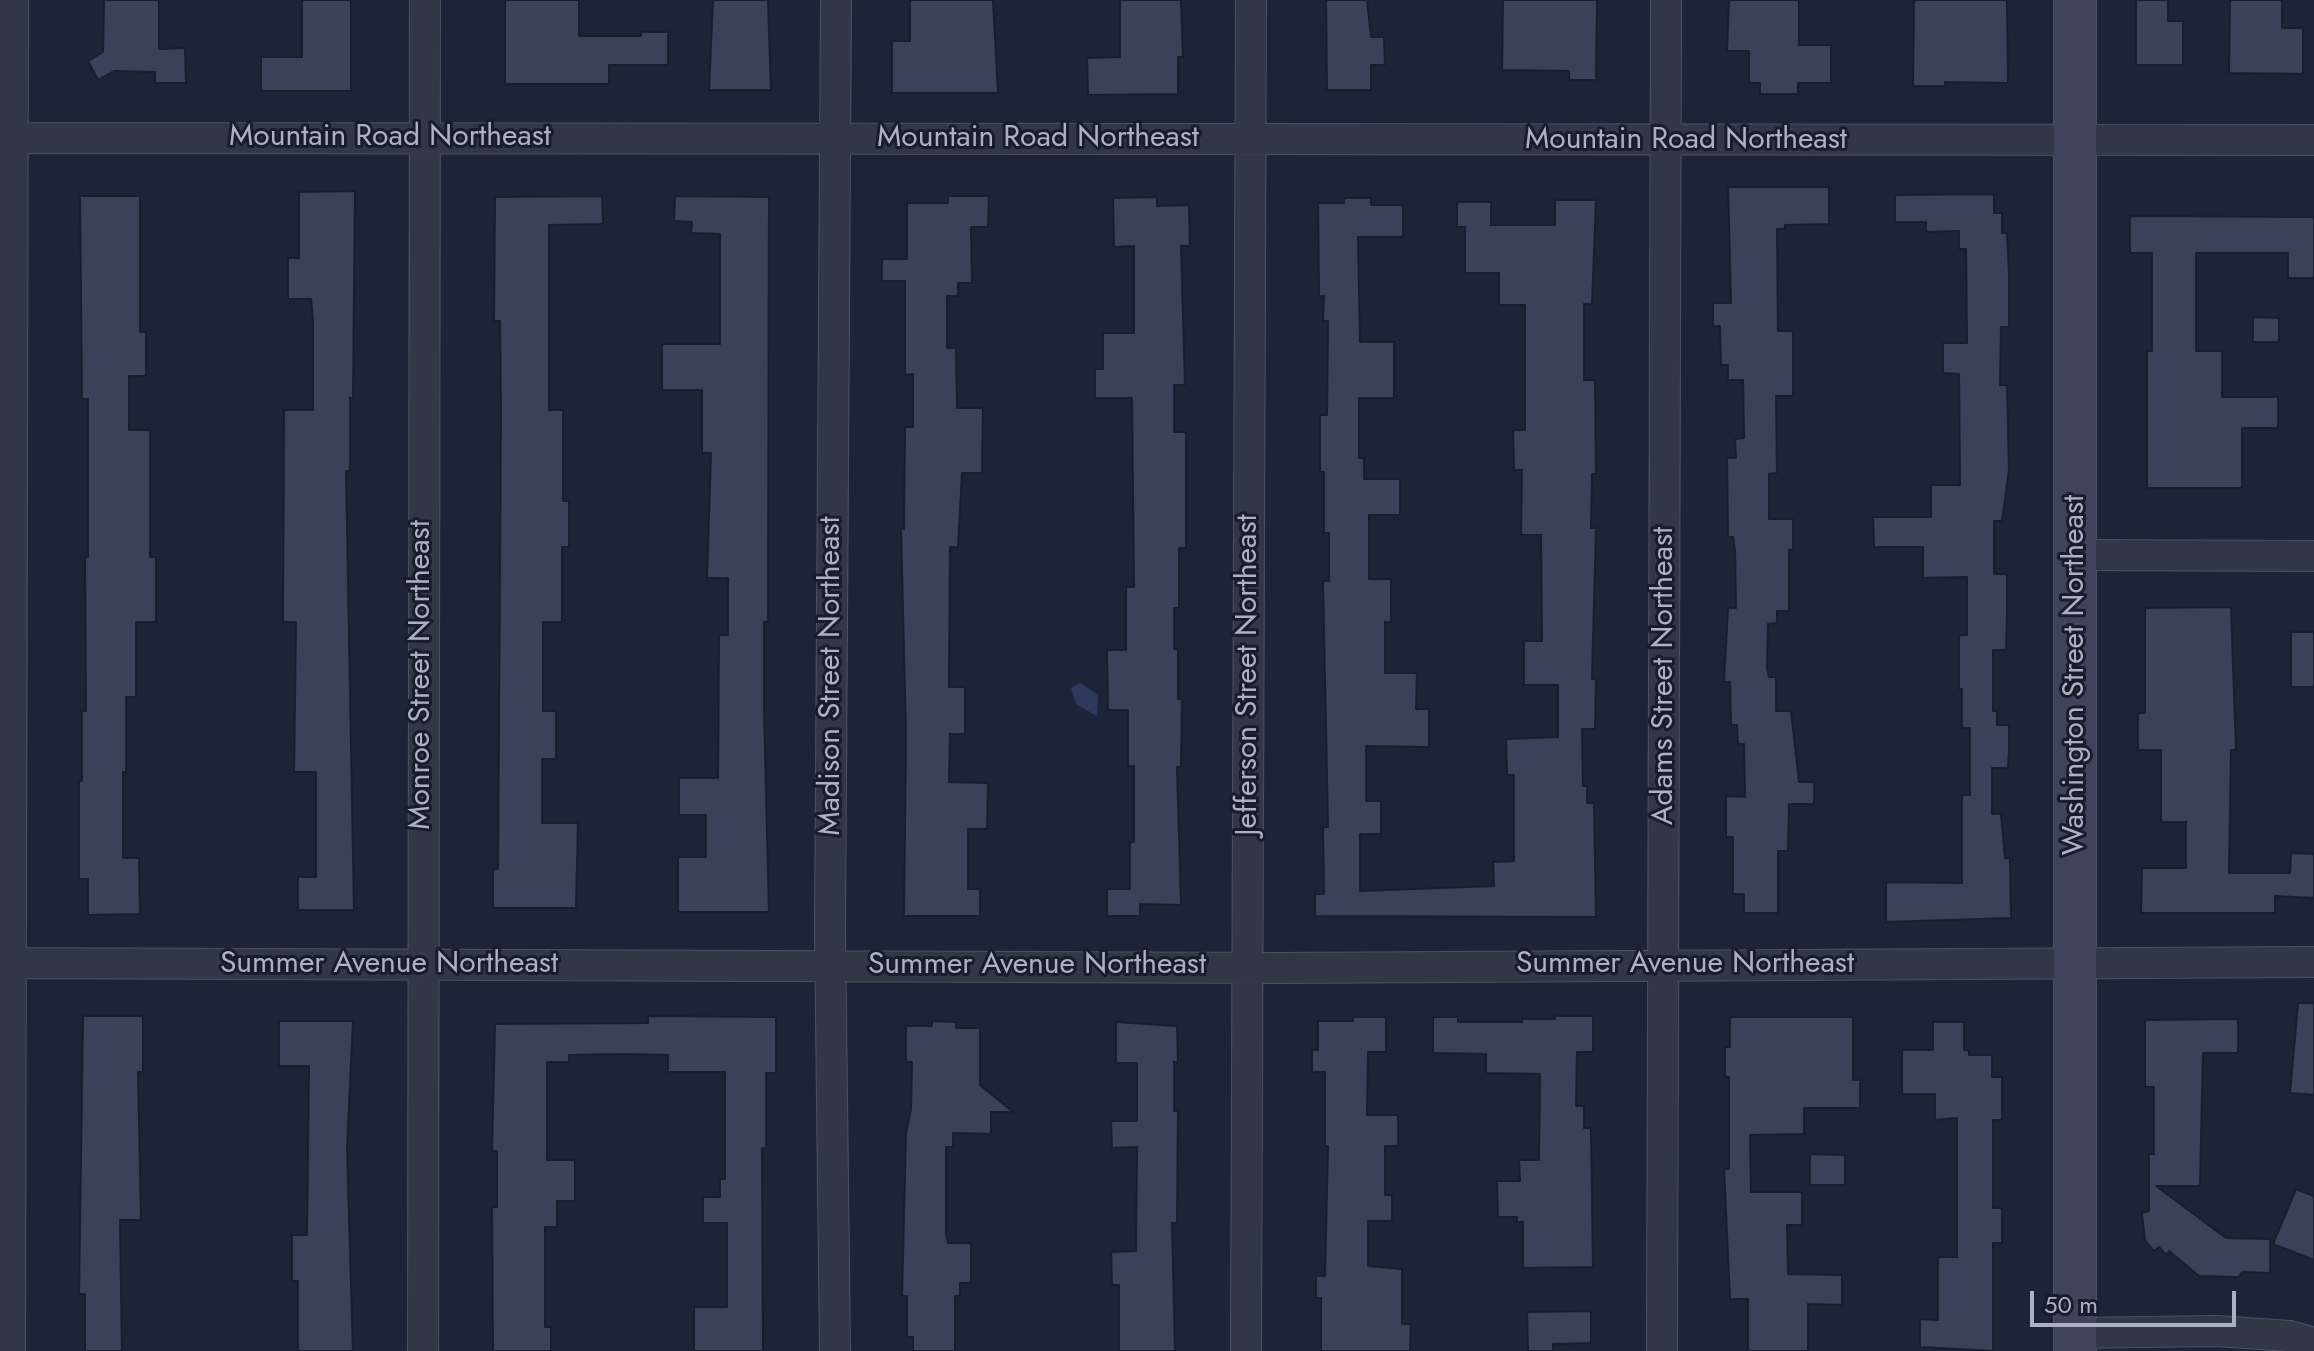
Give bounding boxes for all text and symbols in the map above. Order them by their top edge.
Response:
street label: Mountain Road Northeast [229,120,551,156]
street label: Mountain Road Northeast [877,121,1199,157]
street label: Mountain Road Northeast [1525,123,1847,159]
street label: Washington Street Northeast [2058,495,2094,855]
street label: Jefferson Street Northeast [1231,514,1267,836]
street label: Madison Street Northeast [814,516,850,836]
street label: Monroe Street Northeast [404,520,440,830]
street label: Adams Street Northeast [1647,527,1683,825]
street label: Summer Avenue Northeast [220,947,558,983]
street label: Summer Avenue Northeast [1516,947,1854,983]
street label: Summer Avenue Northeast [868,948,1206,984]
scale bar [2034,1275,2240,1325]
text: 50 m [2044,1287,2098,1322]

